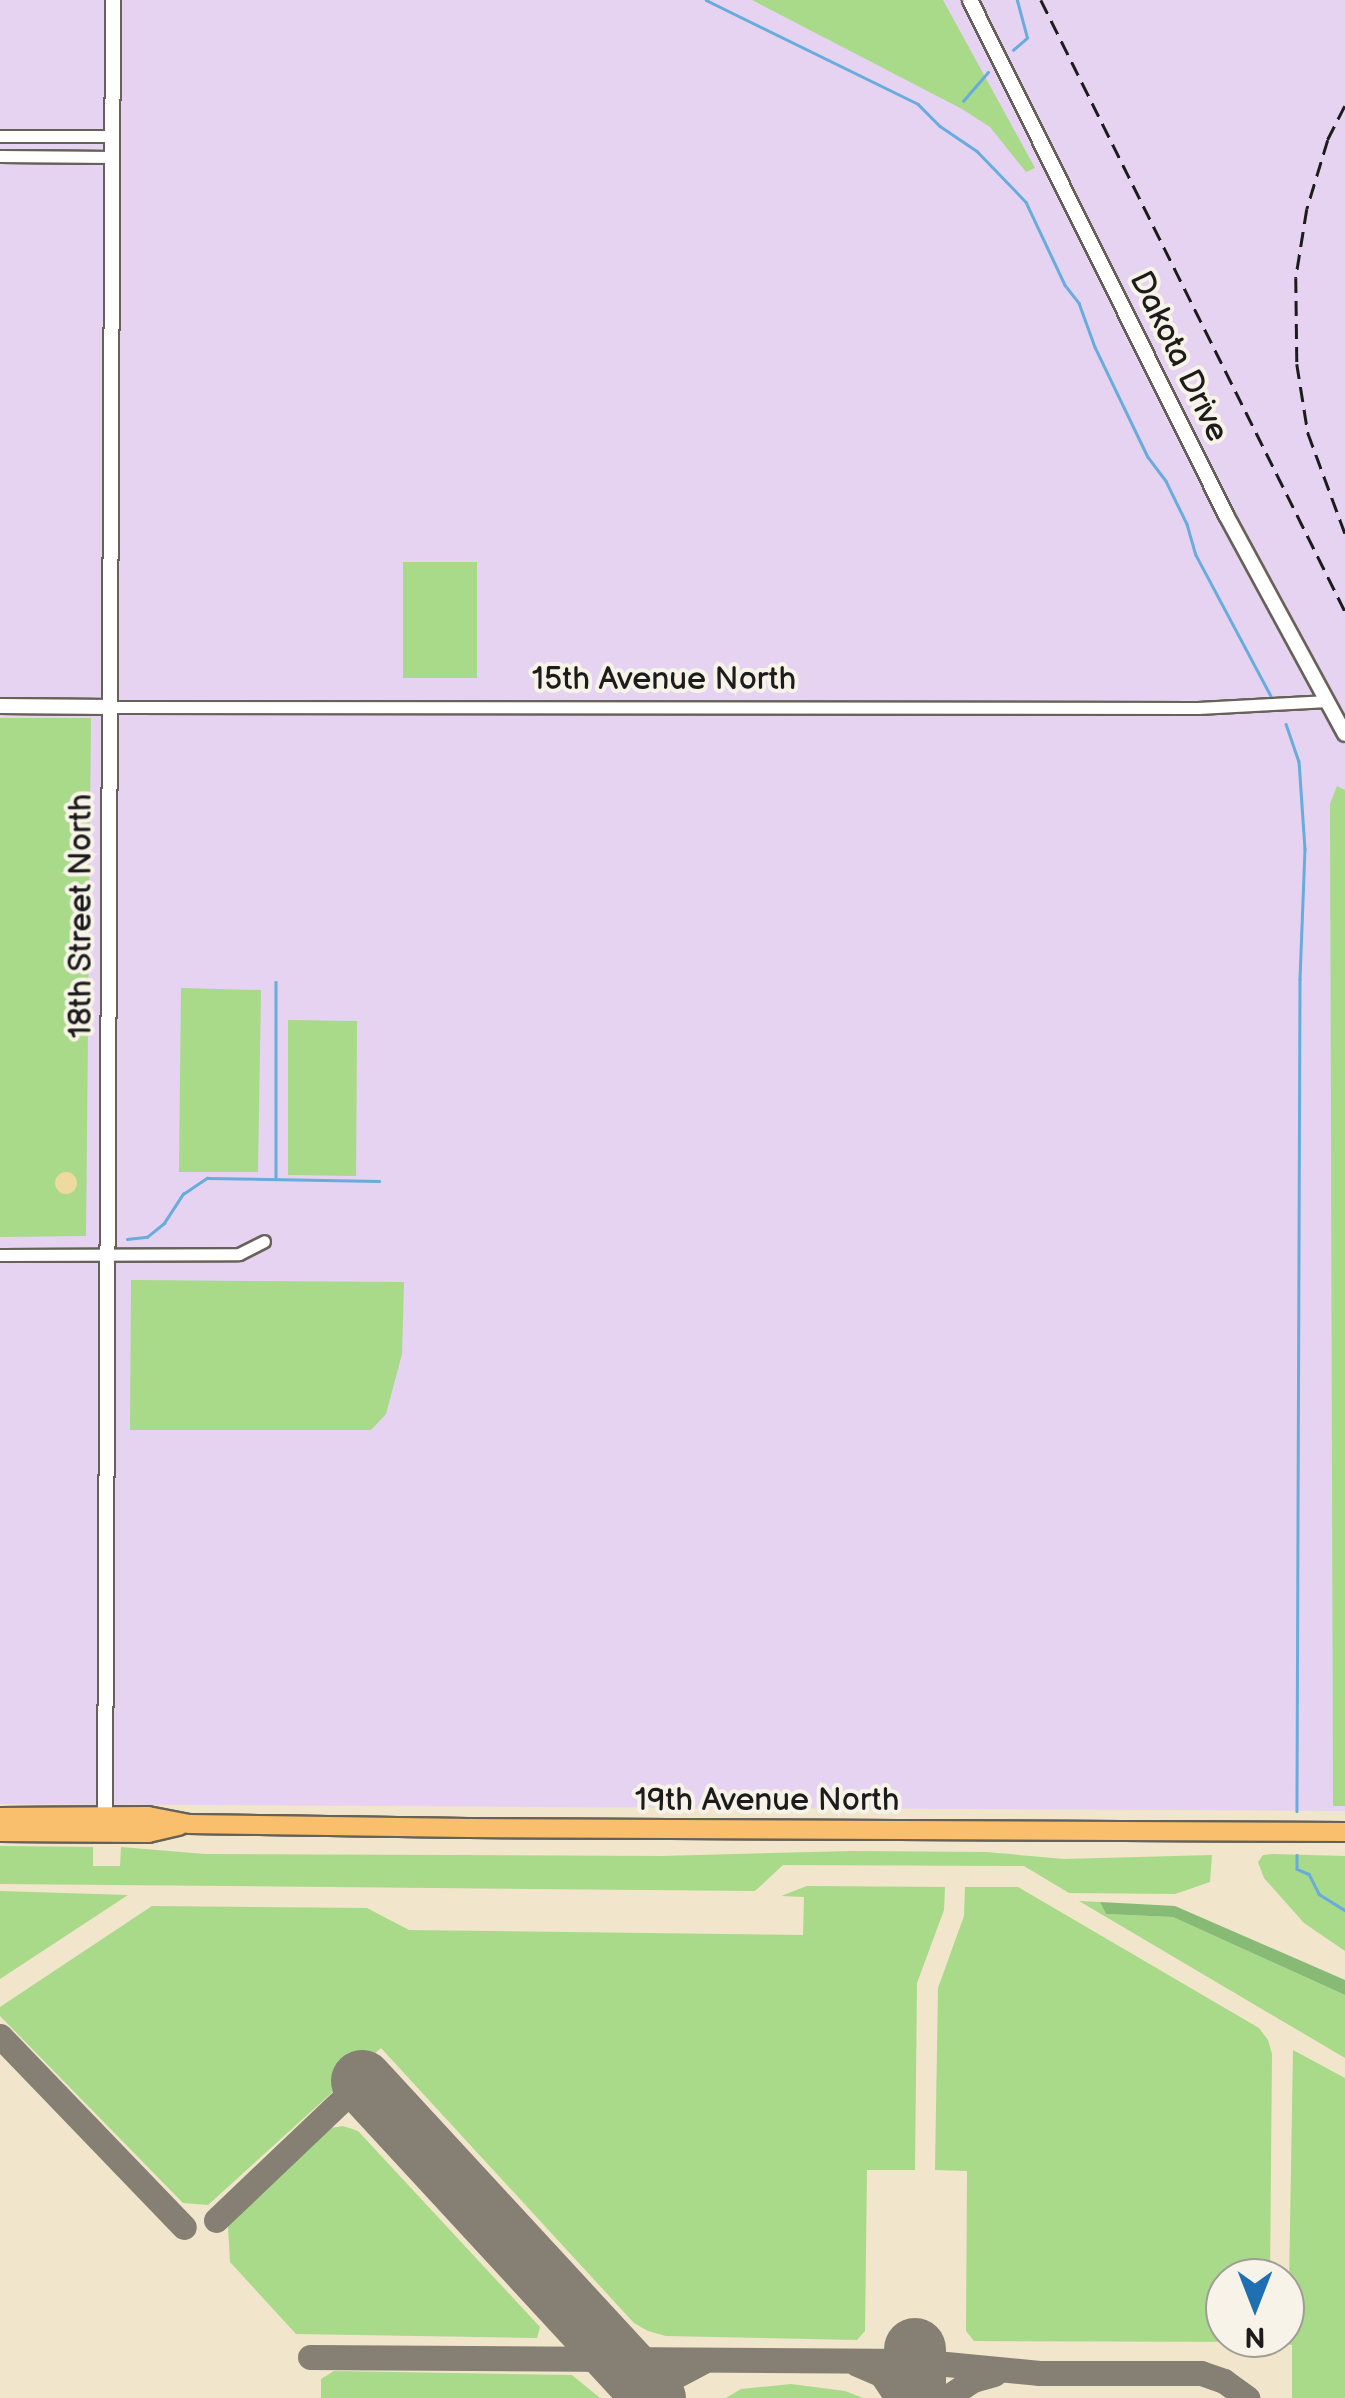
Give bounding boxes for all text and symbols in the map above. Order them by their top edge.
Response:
street label: Dakota Drive [1120,266,1236,448]
street label: 15th Avenue North [532,661,796,699]
street label: 18th Street North [63,793,101,1039]
street label: 19th Avenue North [635,1782,899,1820]
north arrow [1205,2258,1305,2358]
text: N [1244,2320,1266,2353]

